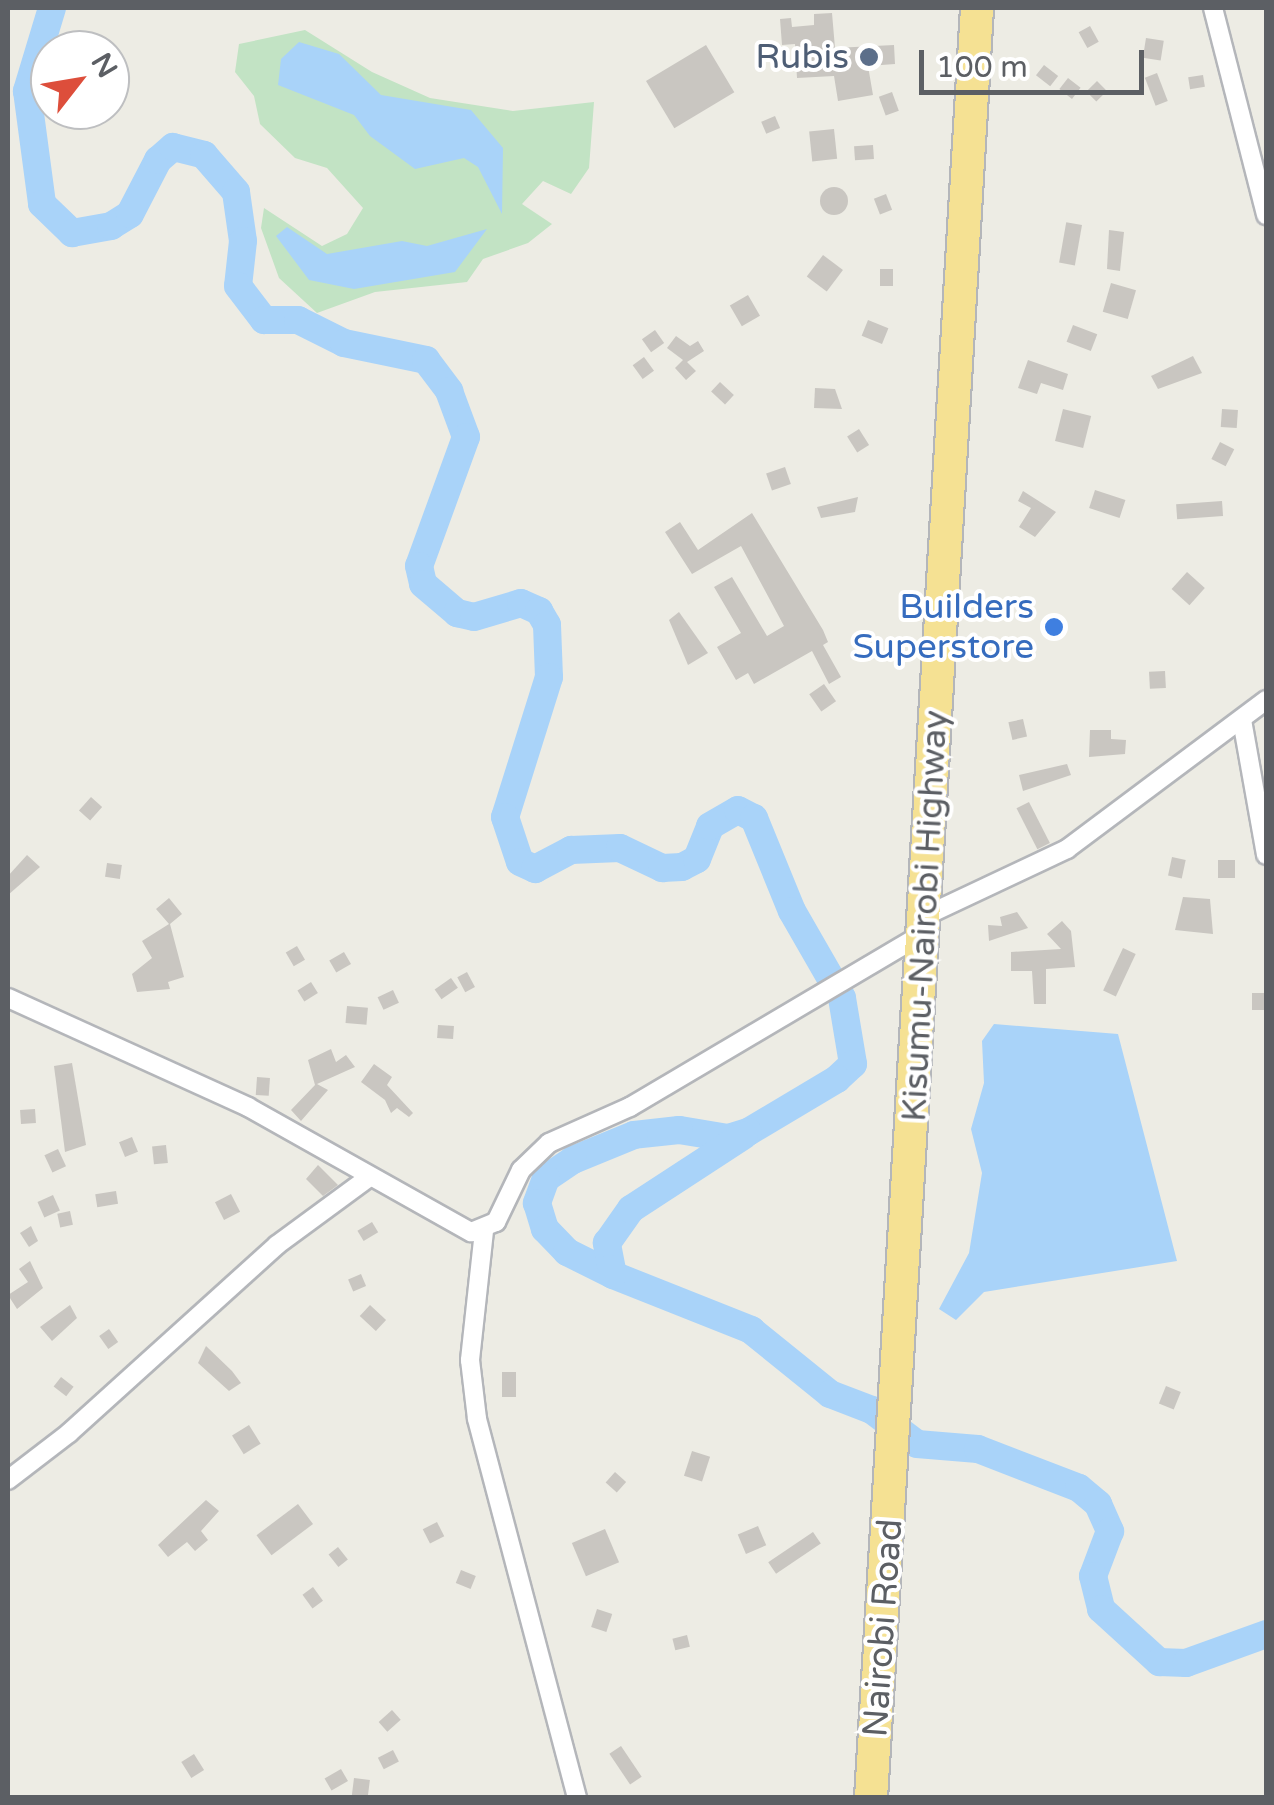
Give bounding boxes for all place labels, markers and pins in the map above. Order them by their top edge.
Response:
place label: Rubis [755,36,849,78]
marker: Rubis [858,46,880,68]
place label: Builders Superstore [852,586,1034,668]
marker: Builders Superstore [1043,616,1065,638]

